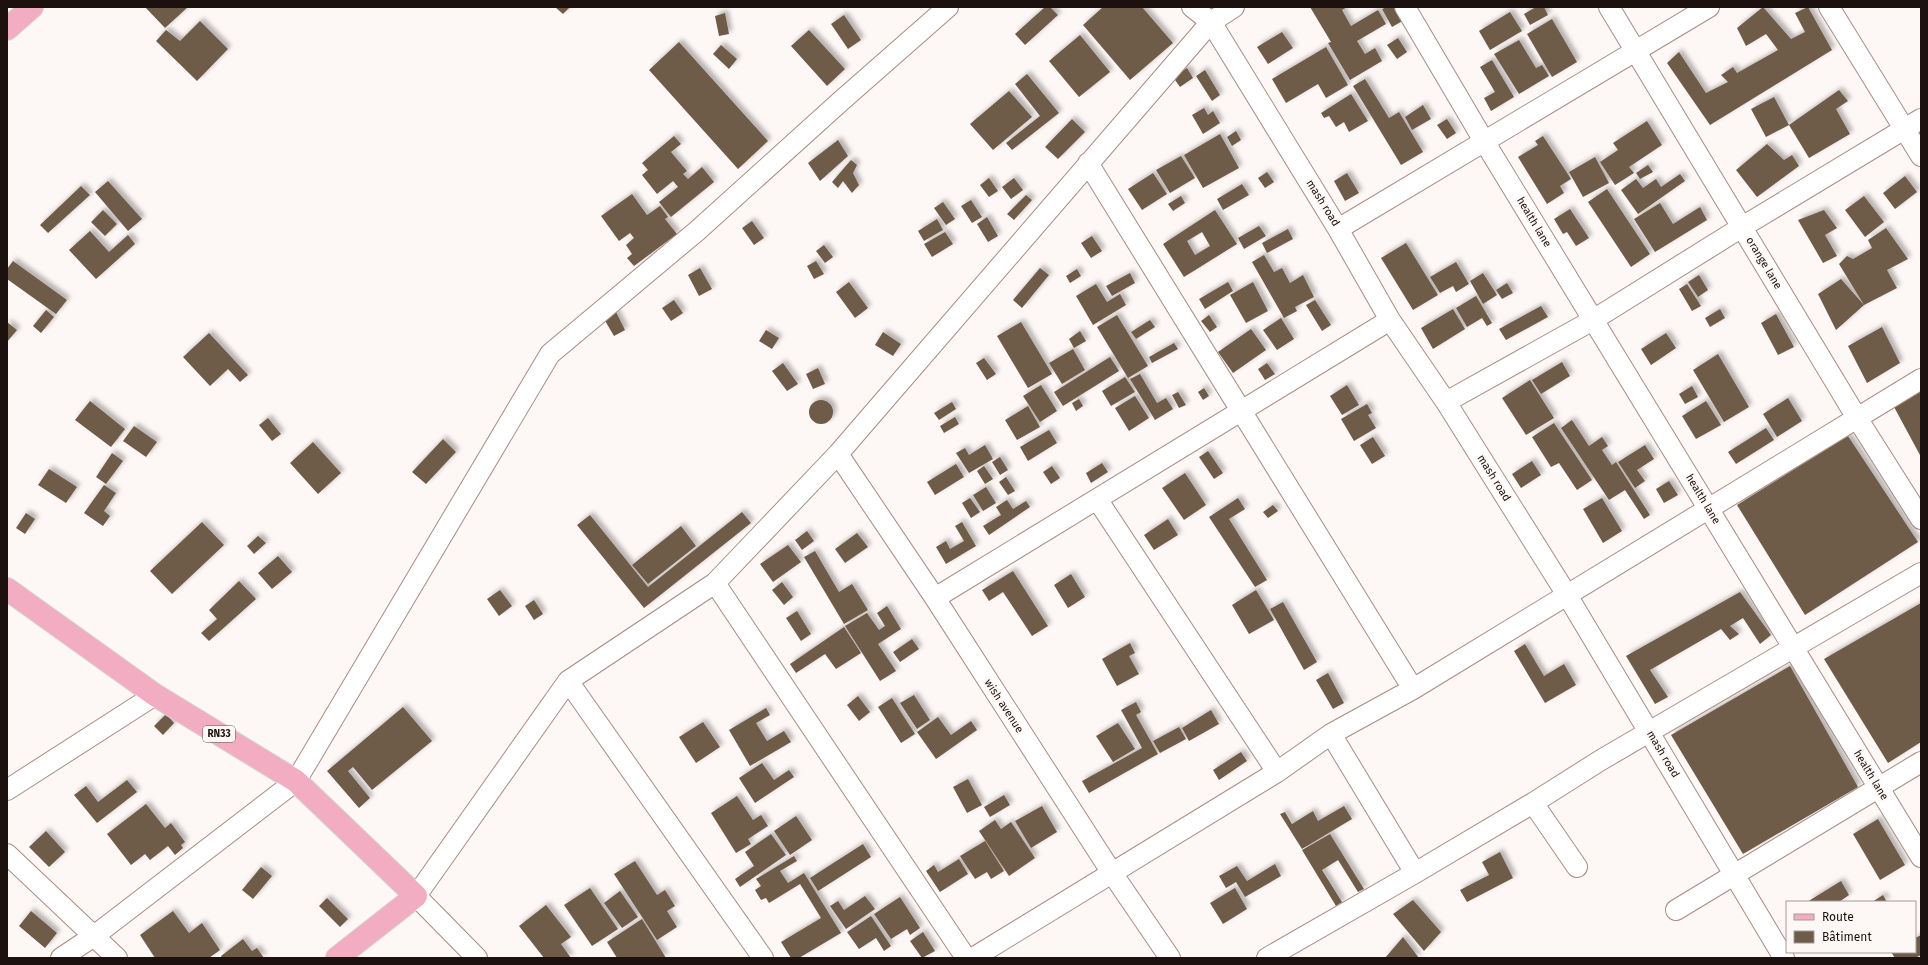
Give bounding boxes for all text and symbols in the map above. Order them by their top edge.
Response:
street label: mash road [1304,177,1342,229]
street label: health lane [1514,194,1554,250]
street label: orange lane [1743,234,1785,292]
street label: mash road [1475,452,1513,504]
street label: health lane [1683,471,1723,527]
street label: wish avenue [982,677,1026,735]
road number: RN33 [203,726,235,742]
street label: mash road [1644,728,1682,780]
street label: health lane [1851,747,1891,803]
legend [1786,901,1916,953]
text: Route [1822,910,1854,924]
text: Bâtiment [1822,930,1872,944]

